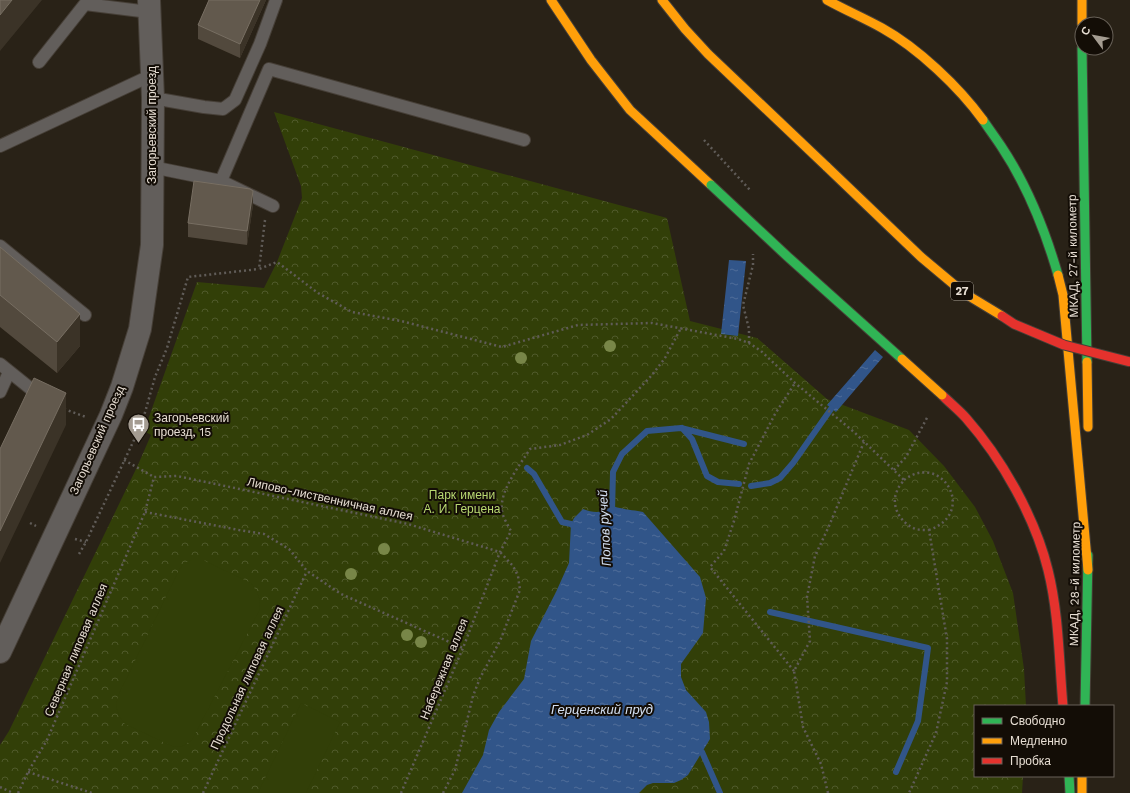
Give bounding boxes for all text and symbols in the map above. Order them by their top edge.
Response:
north arrow [1074,16,1114,56]
text: С [1078,24,1094,38]
street label: Загорьевский проезд [145,66,159,184]
street label: МКАД, 27-й километр [1065,194,1081,318]
road number: 27 [951,282,973,300]
street label: Загорьевский проезд [67,383,127,497]
place label: Загорьевский проезд, 15 [154,411,229,439]
bus stop icon: Загорьевский проезд, 15 [126,412,152,445]
street label: Липово-лиственничная аллея [246,475,414,523]
park label: Парк имени А. И. Герцена [424,488,501,516]
water label: Попов ручей [595,489,614,567]
street label: МКАД, 28-й километр [1067,521,1083,646]
street label: Северная липовая аллея [42,581,110,719]
street label: Продольная липовая аллея [208,604,286,752]
street label: Набережная аллея [417,616,471,722]
water label: Герценский пруд [551,702,653,717]
legend [974,705,1114,777]
text: Свободно [1010,714,1065,728]
text: Медленно [1010,734,1067,748]
text: Пробка [1010,754,1051,768]

